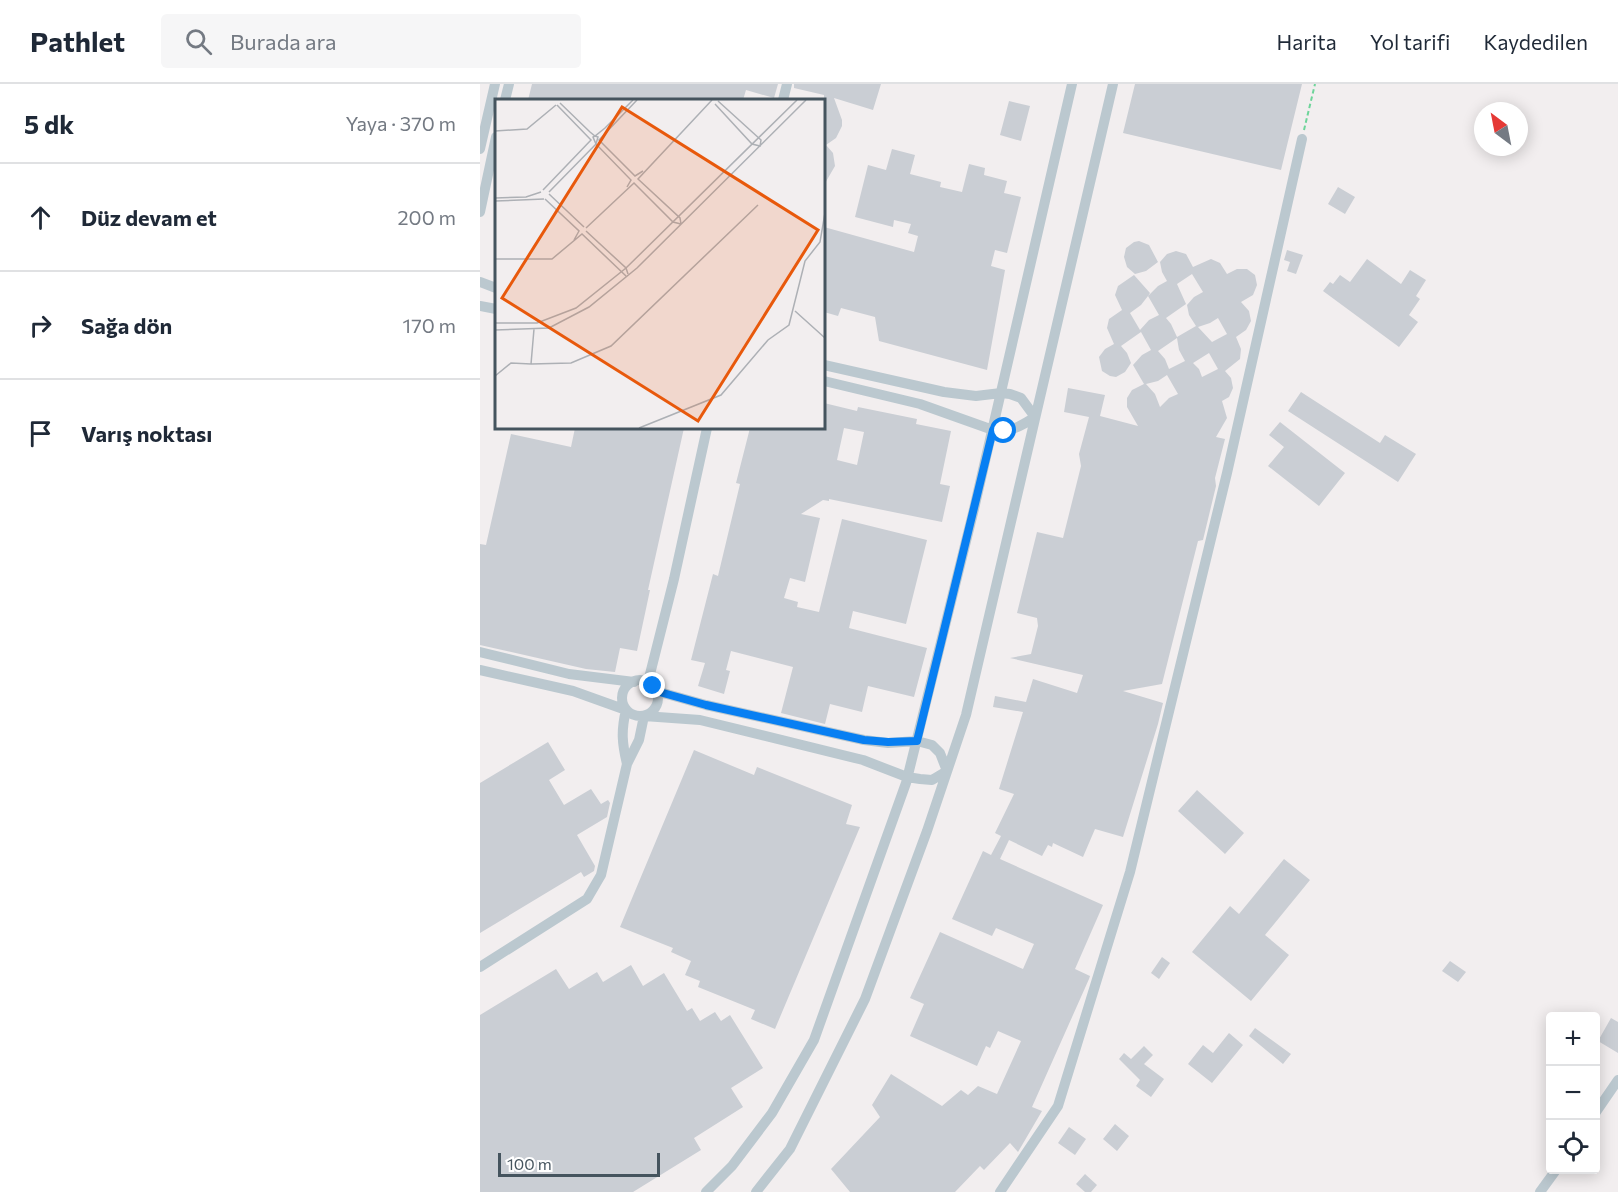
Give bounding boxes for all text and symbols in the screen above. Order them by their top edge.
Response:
search box [161,14,581,68]
text: Pathlet [30,24,125,58]
icon: search [182,25,215,58]
text: Burada ara [230,28,337,55]
text: Harita [1277,29,1337,54]
text: Yol tarifi [1370,29,1450,54]
text: Kaydedilen [1483,29,1588,54]
inset map [495,99,825,429]
north arrow [1474,102,1528,156]
text: 5 dk [24,108,74,139]
text: Yaya · 370 m [346,111,456,135]
icon: ahead [24,201,57,234]
text: Düz devam et [81,204,217,231]
text: 200 m [398,205,456,229]
icon: right [24,309,57,342]
text: Sağa dön [81,312,172,339]
text: 170 m [403,313,456,337]
icon: arrive [24,417,57,450]
route start [990,417,1016,443]
text: Varış noktası [81,420,212,447]
route end [639,672,665,698]
map controls [1546,1012,1600,1174]
button: + [1546,1012,1600,1066]
button: − [1546,1066,1600,1120]
button: locate [1546,1120,1600,1174]
scale bar [498,1150,660,1178]
text: 100 m [507,1154,552,1173]

